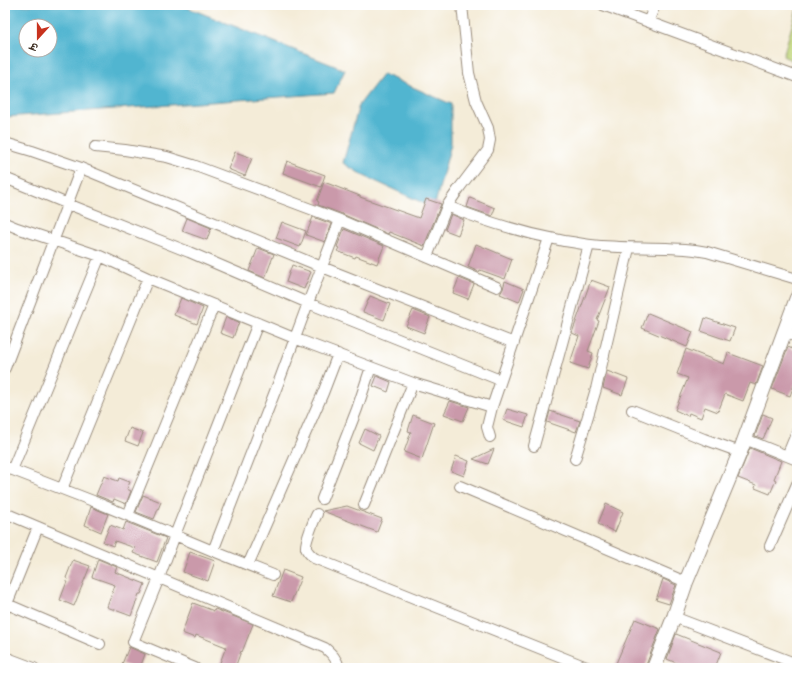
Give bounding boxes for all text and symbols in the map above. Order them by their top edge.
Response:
north arrow [18,18,58,58]
text: उ [26,36,41,56]

